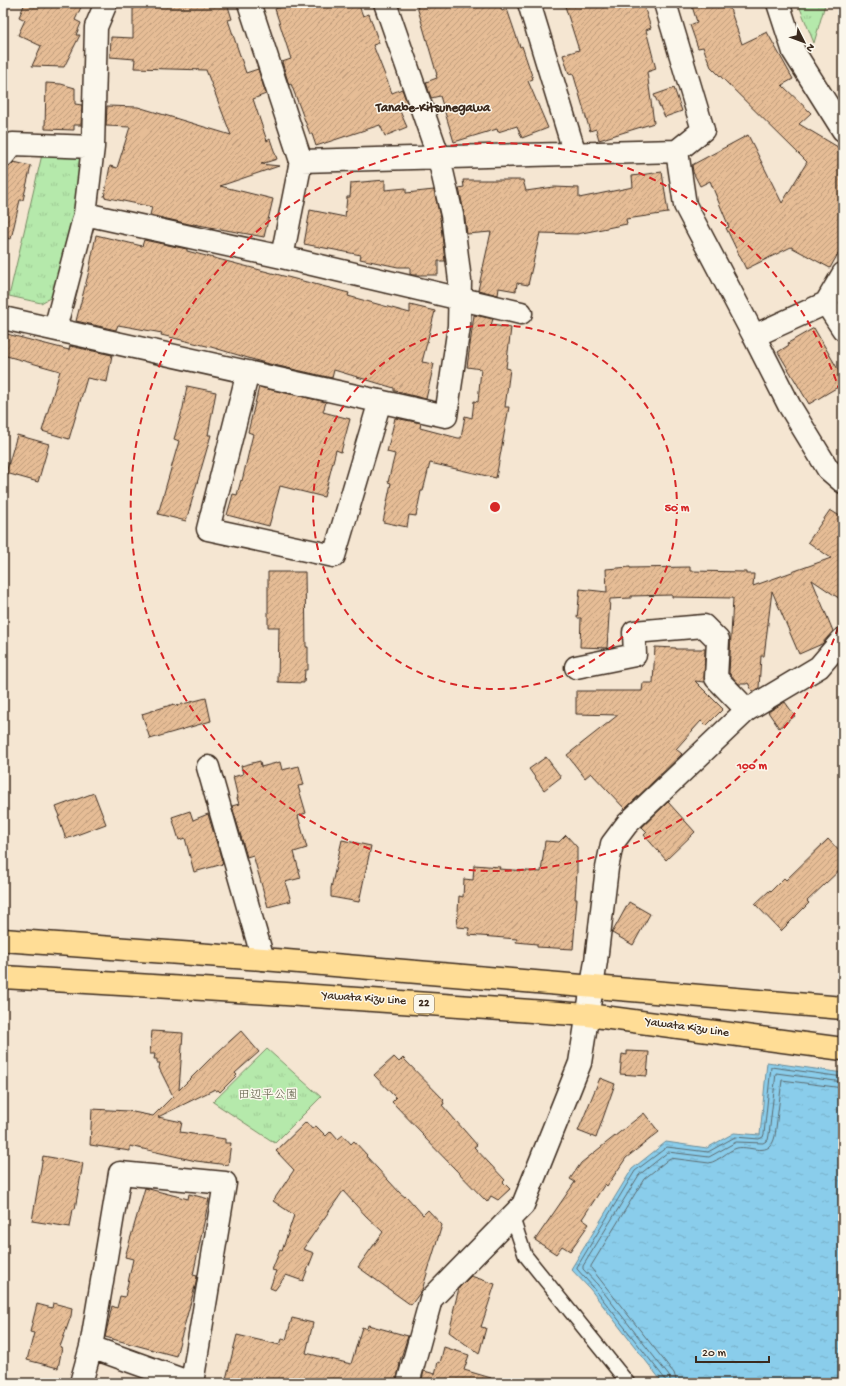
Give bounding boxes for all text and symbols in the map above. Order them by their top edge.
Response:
north arrow [784,22,824,62]
text: N [803,41,817,54]
district label: Tanabe-Kitsunegawa [375,101,491,116]
centre of rings [488,500,502,514]
text: 50 m [665,502,690,516]
text: 100 m [736,760,767,774]
street label: Yawata Kizu Line [320,989,407,1009]
road number: 22 [414,995,434,1013]
street label: Yawata Kizu Line [643,1015,731,1041]
park label: 田辺平公園 [238,1088,298,1103]
scale bar [696,1338,769,1364]
text: 20 m [702,1347,727,1361]

